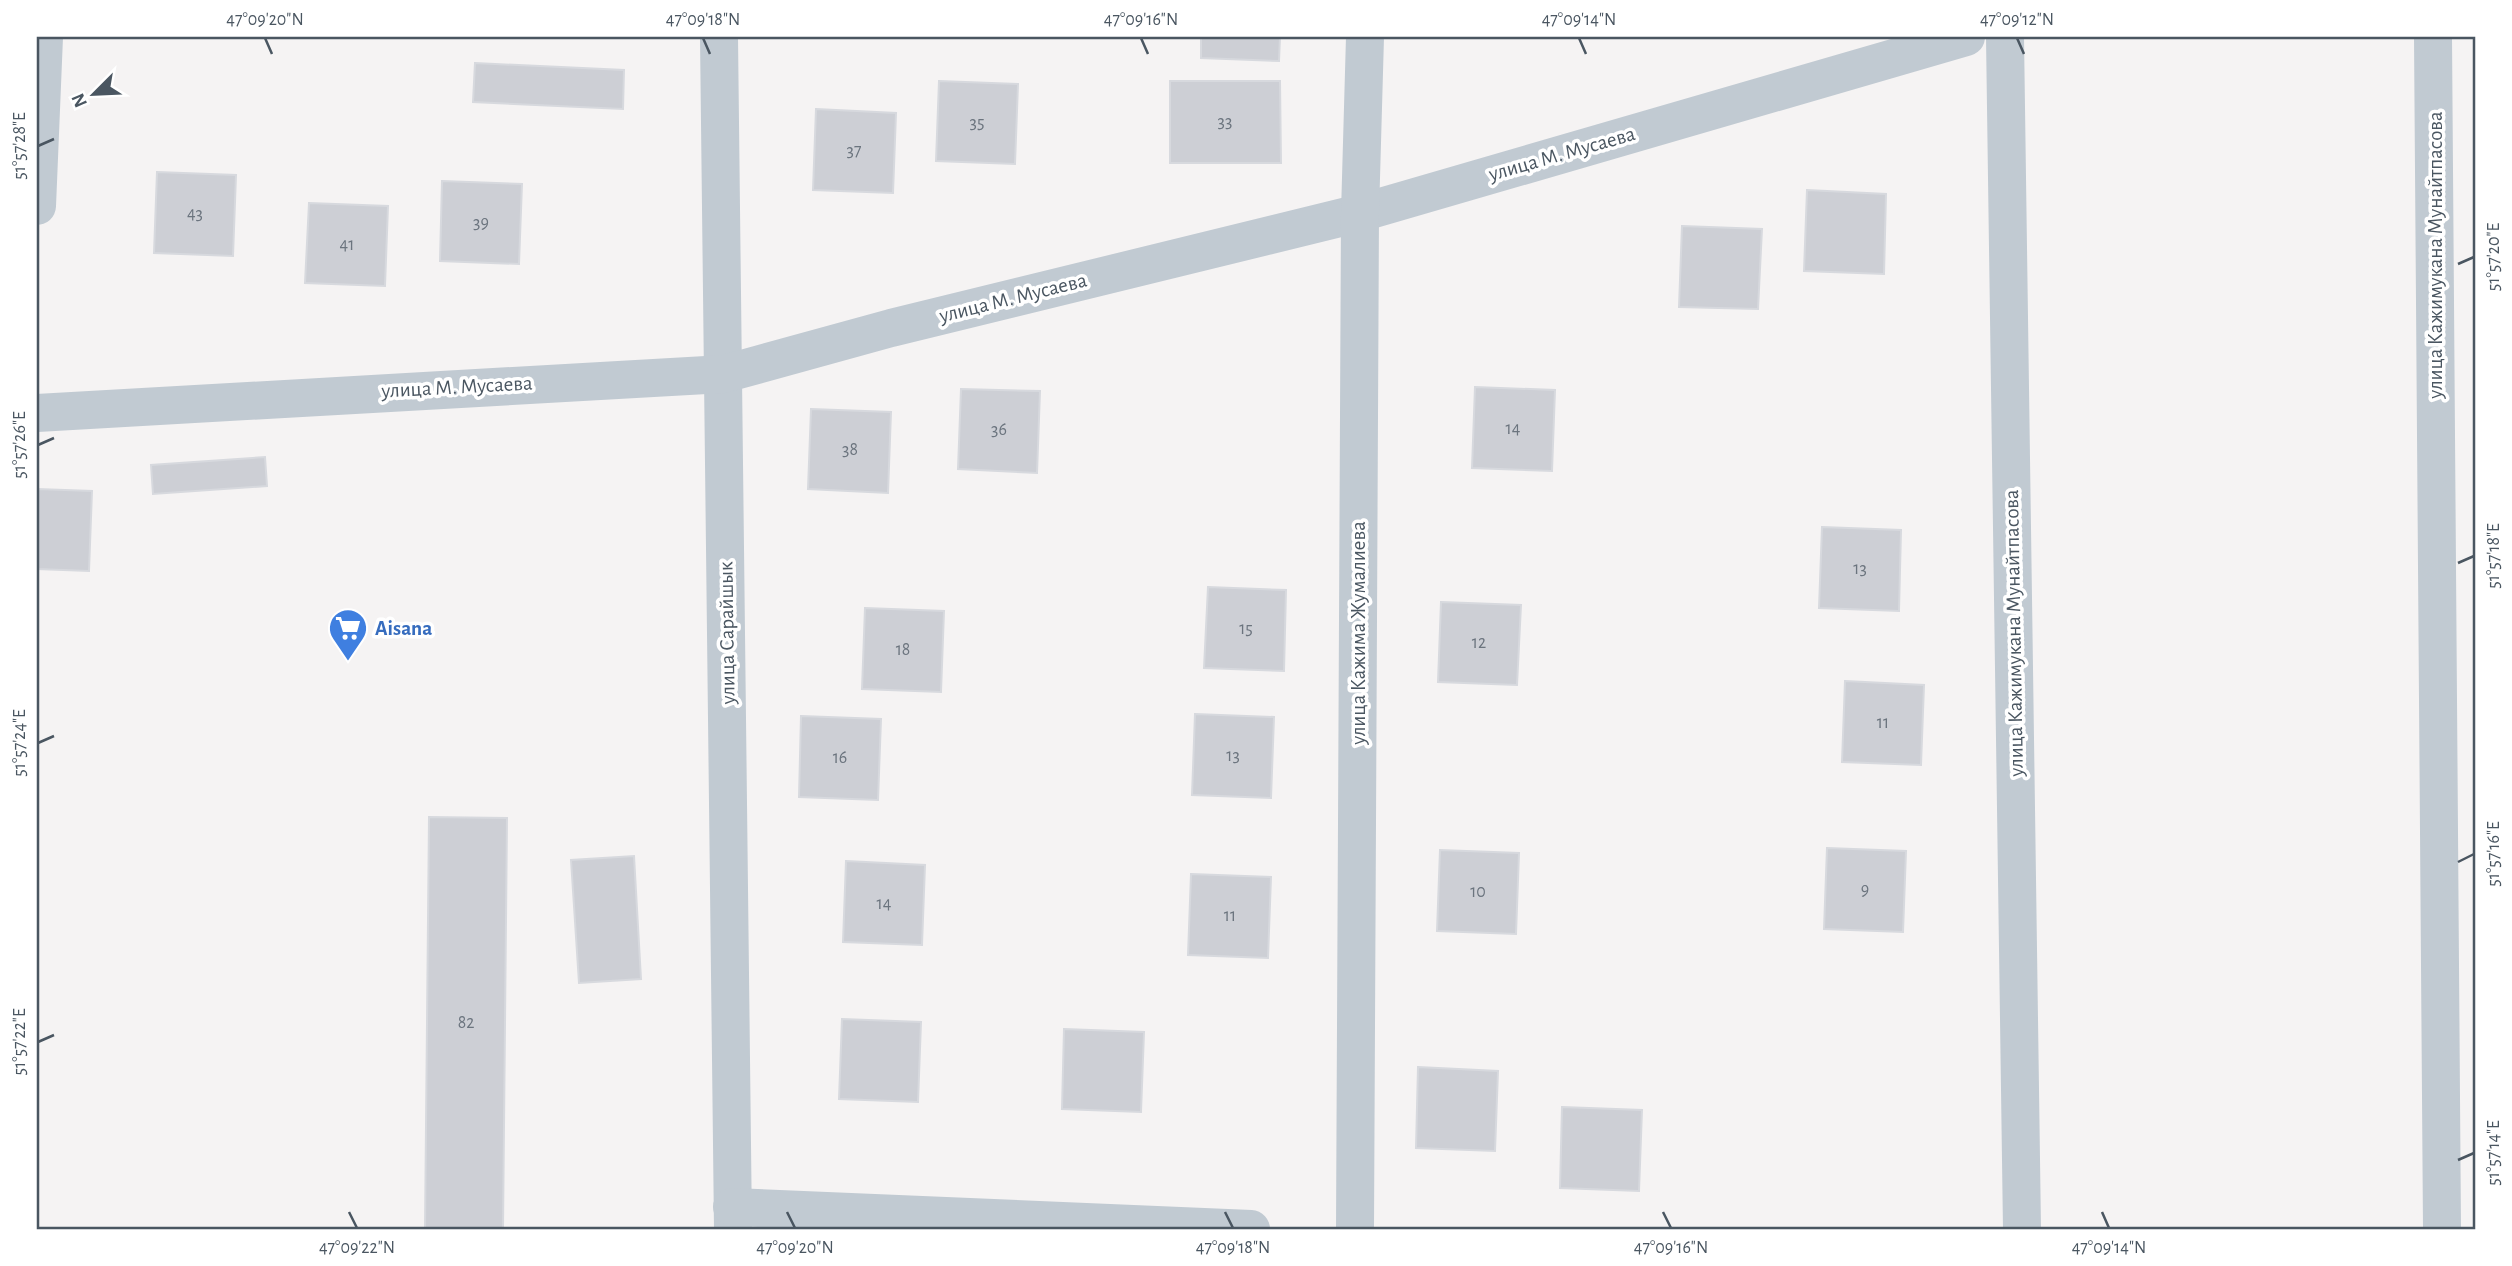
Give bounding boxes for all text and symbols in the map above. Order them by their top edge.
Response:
text: 47°09'20"N [226,11,304,29]
text: 47°09'18"N [666,11,740,29]
text: 47°09'16"N [1104,11,1178,29]
text: 47°09'14"N [1542,11,1616,29]
text: 47°09'12"N [1980,11,2054,29]
north arrow [60,60,130,130]
text: N [68,90,91,110]
street label: улица Кажимукана Мунайтпасова [2425,111,2446,400]
text: 51°57'28"E [11,112,29,180]
house number: 33 [1218,113,1232,131]
house number: 35 [970,114,984,132]
street label: улица М. Мусаева [1485,123,1638,185]
house number: 37 [847,142,861,160]
house number: 43 [187,205,203,223]
house number: 39 [473,214,489,232]
text: 51°57'20"E [2485,222,2503,291]
house number: 41 [340,236,354,254]
street label: улица М. Мусаева [936,269,1089,327]
street label: улица М. Мусаева [380,373,533,401]
text: 51°57'26"E [11,411,29,479]
house number: 14 [1506,420,1521,438]
house number: 36 [991,421,1007,439]
house number: 38 [842,441,858,459]
street label: улица Кажимукана Мунайтпасова [2001,489,2027,778]
street label: улица Кажима Жумалиева [1348,521,1369,746]
text: 51°57'18"E [2485,523,2503,589]
house number: 13 [1853,560,1867,578]
street label: улица Сарайшык [715,561,739,706]
supermarket icon: Aisana [327,607,369,662]
place label: Aisana [375,618,432,639]
house number: 15 [1239,620,1253,638]
house number: 12 [1472,634,1486,652]
house number: 18 [896,641,910,659]
text: 51°57'24"E [11,709,29,777]
house number: 11 [1877,714,1889,732]
house number: 13 [1226,747,1240,765]
house number: 16 [833,749,847,767]
text: 51°57'16"E [2485,821,2503,887]
house number: 9 [1861,881,1869,899]
house number: 10 [1470,883,1486,901]
house number: 14 [877,895,892,913]
house number: 11 [1224,907,1236,925]
text: 51°57'22"E [11,1008,29,1076]
house number: 82 [458,1014,474,1032]
text: 51°57'14"E [2485,1120,2503,1186]
text: 47°09'22"N [319,1239,395,1257]
text: 47°09'20"N [756,1239,834,1257]
text: 47°09'18"N [1196,1239,1270,1257]
text: 47°09'16"N [1634,1239,1708,1257]
text: 47°09'14"N [2072,1239,2146,1257]

